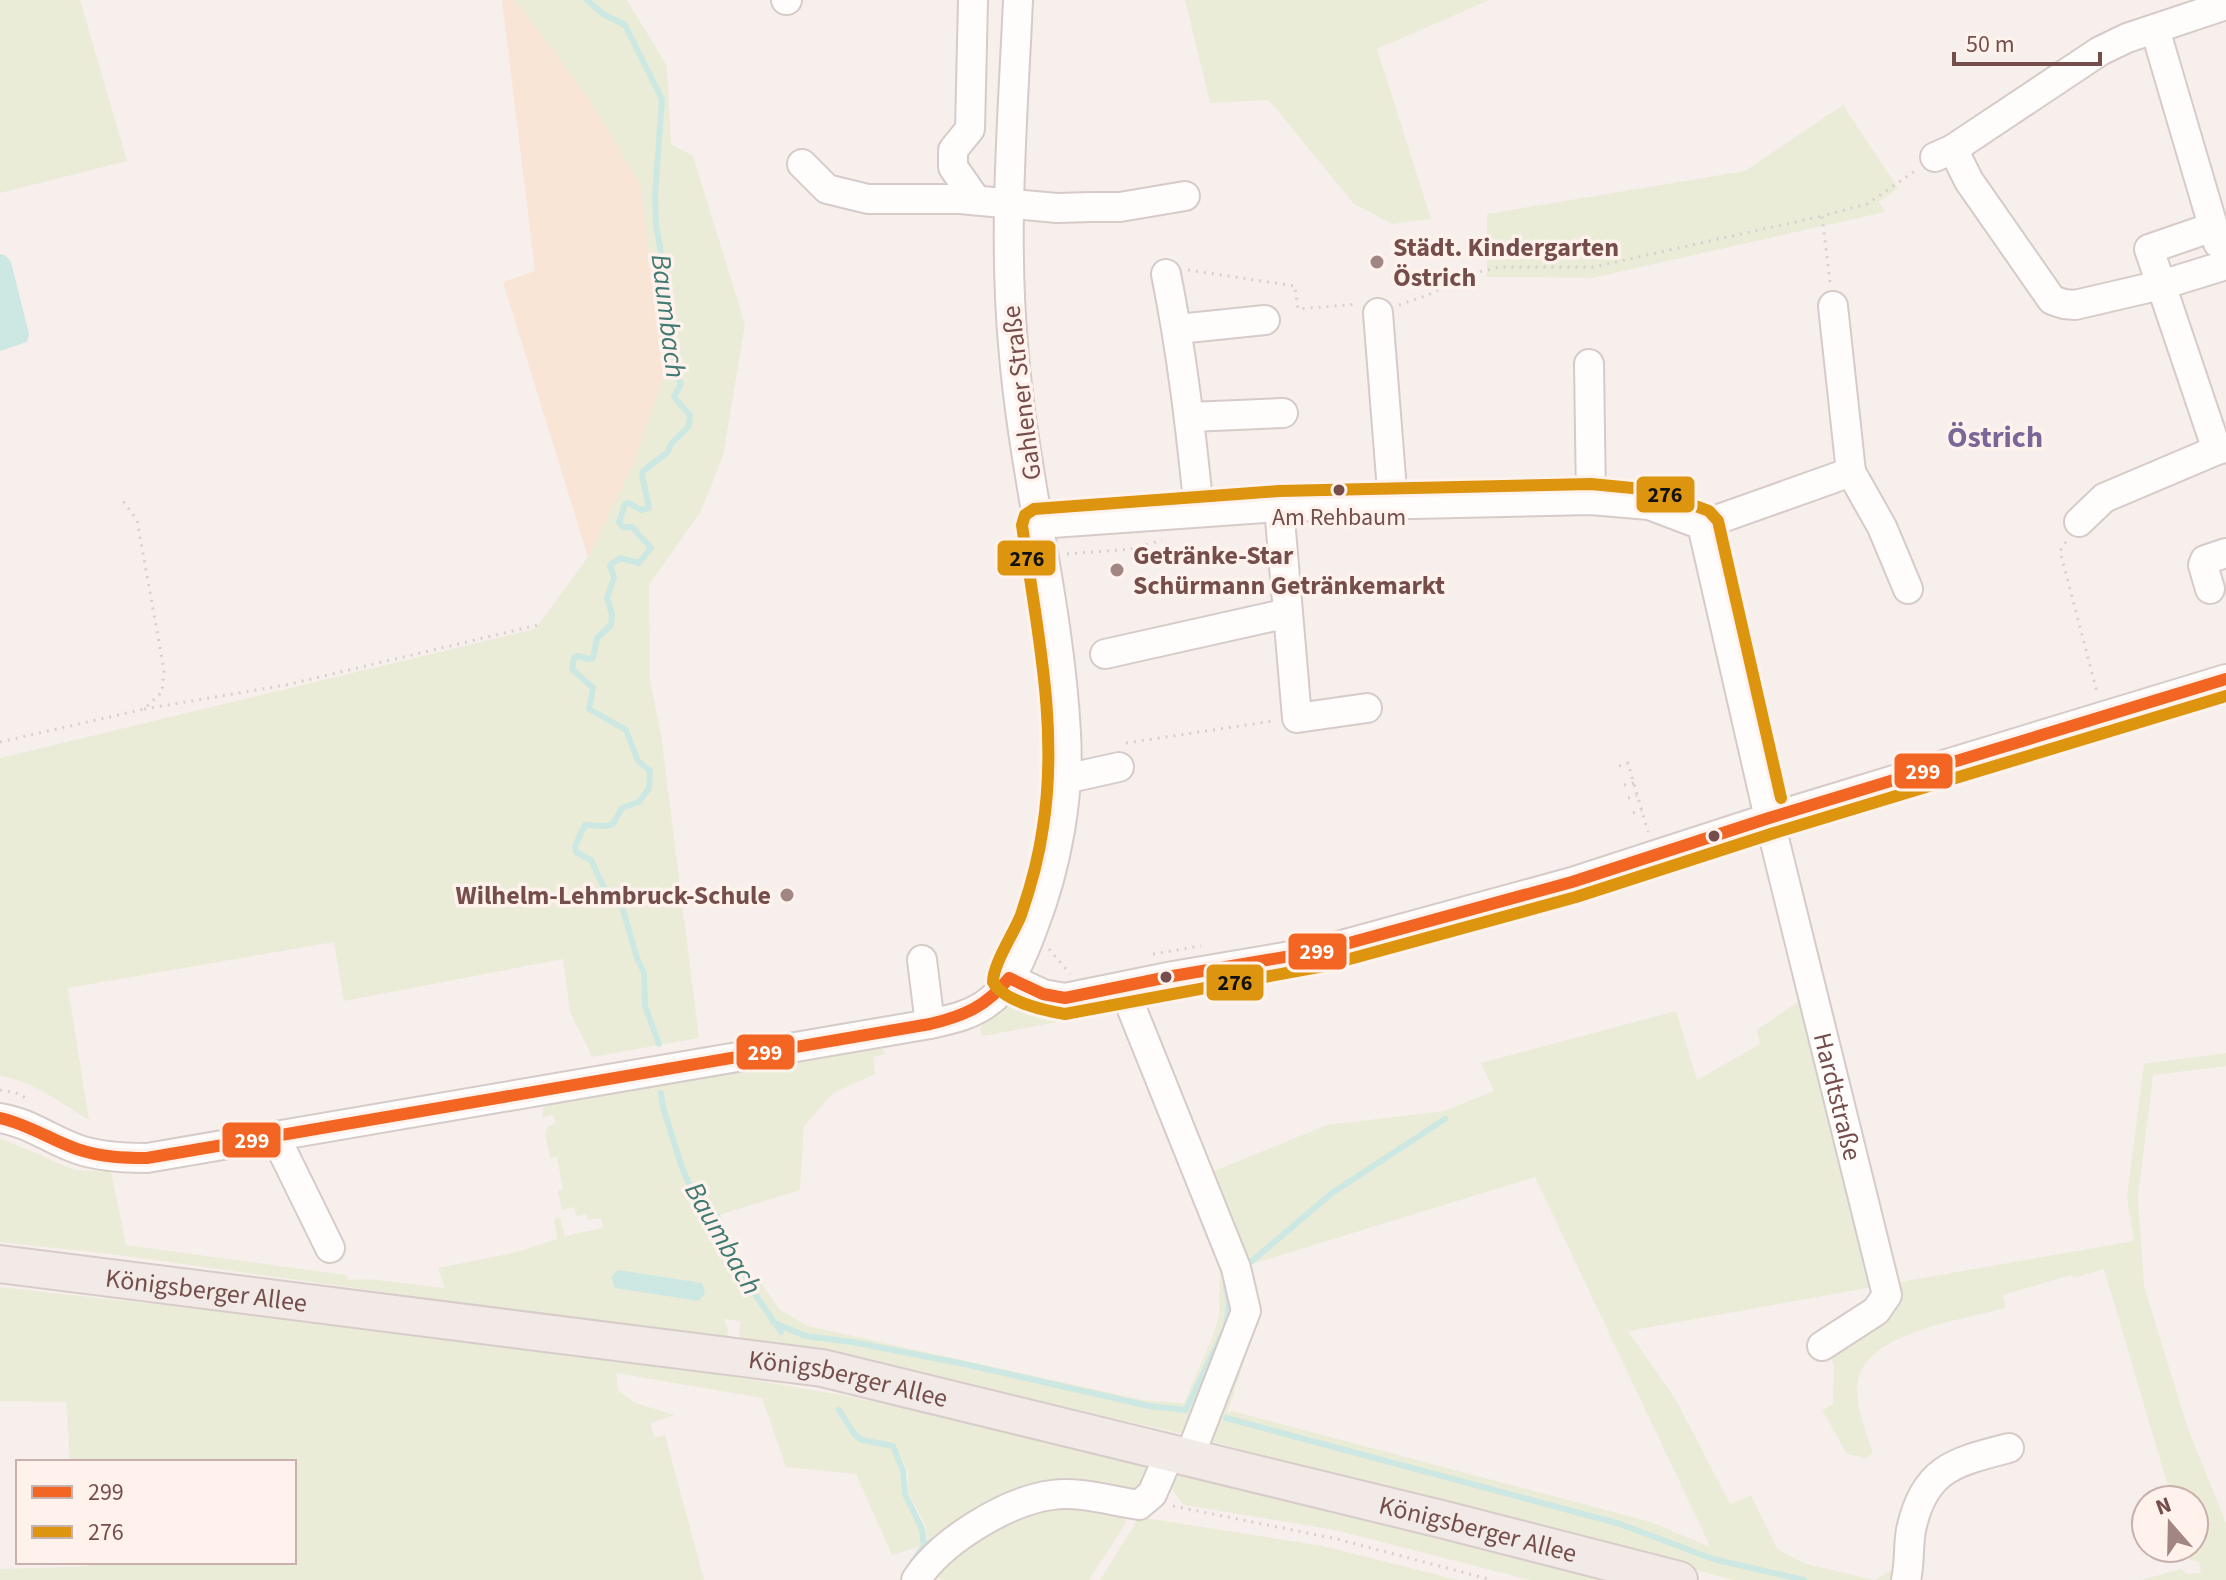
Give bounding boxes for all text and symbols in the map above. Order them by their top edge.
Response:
scale bar [1954,16,2100,66]
text: 50 m [1966,27,2015,62]
place label: Städt. Kindergarten Östrich [1393,229,1619,296]
water label: Baumbach [641,252,695,380]
marker: Städt. Kindergarten Östrich [1368,253,1386,271]
street label: Gahlener Straße [992,304,1051,482]
district label: Östrich [1947,416,2043,459]
line badge: 276 [1635,475,1696,514]
text: 276 [1648,479,1682,511]
marker: Am Rehbaum [1331,482,1347,498]
place label: Am Rehbaum [1272,500,1406,535]
place label: Getränke-Star Schürmann Getränkemarkt [1133,537,1445,604]
line badge: 276 [996,539,1057,577]
text: 276 [1010,543,1044,575]
marker: Getränke-Star Schürmann Getränkemarkt [1108,561,1126,579]
line badge: 299 [1893,752,1954,790]
text: 299 [1906,756,1940,788]
unlabelled marker [1706,828,1722,844]
place label: Wilhelm-Lehmbruck-Schule [456,877,771,914]
marker: Wilhelm-Lehmbruck-Schule [778,886,796,904]
line badge: 299 [1287,932,1348,971]
text: 299 [1300,936,1334,968]
line badge: 276 [1205,963,1265,1002]
text: 276 [1218,967,1252,999]
unlabelled marker [1158,969,1174,985]
street label: Hardtstraße [1804,1029,1871,1164]
line badge: 299 [735,1033,796,1071]
text: 299 [748,1037,782,1069]
line badge: 299 [221,1121,282,1159]
text: 299 [235,1125,269,1157]
water label: Baumbach [675,1174,772,1303]
street label: Königsberger Allee [103,1260,309,1322]
street label: Königsberger Allee [746,1341,951,1417]
legend [16,1460,296,1564]
text: 299 [88,1475,124,1510]
north arrow [2130,1484,2210,1564]
street label: Königsberger Allee [1375,1487,1581,1572]
text: N [2151,1489,2176,1524]
text: 276 [88,1515,124,1550]

